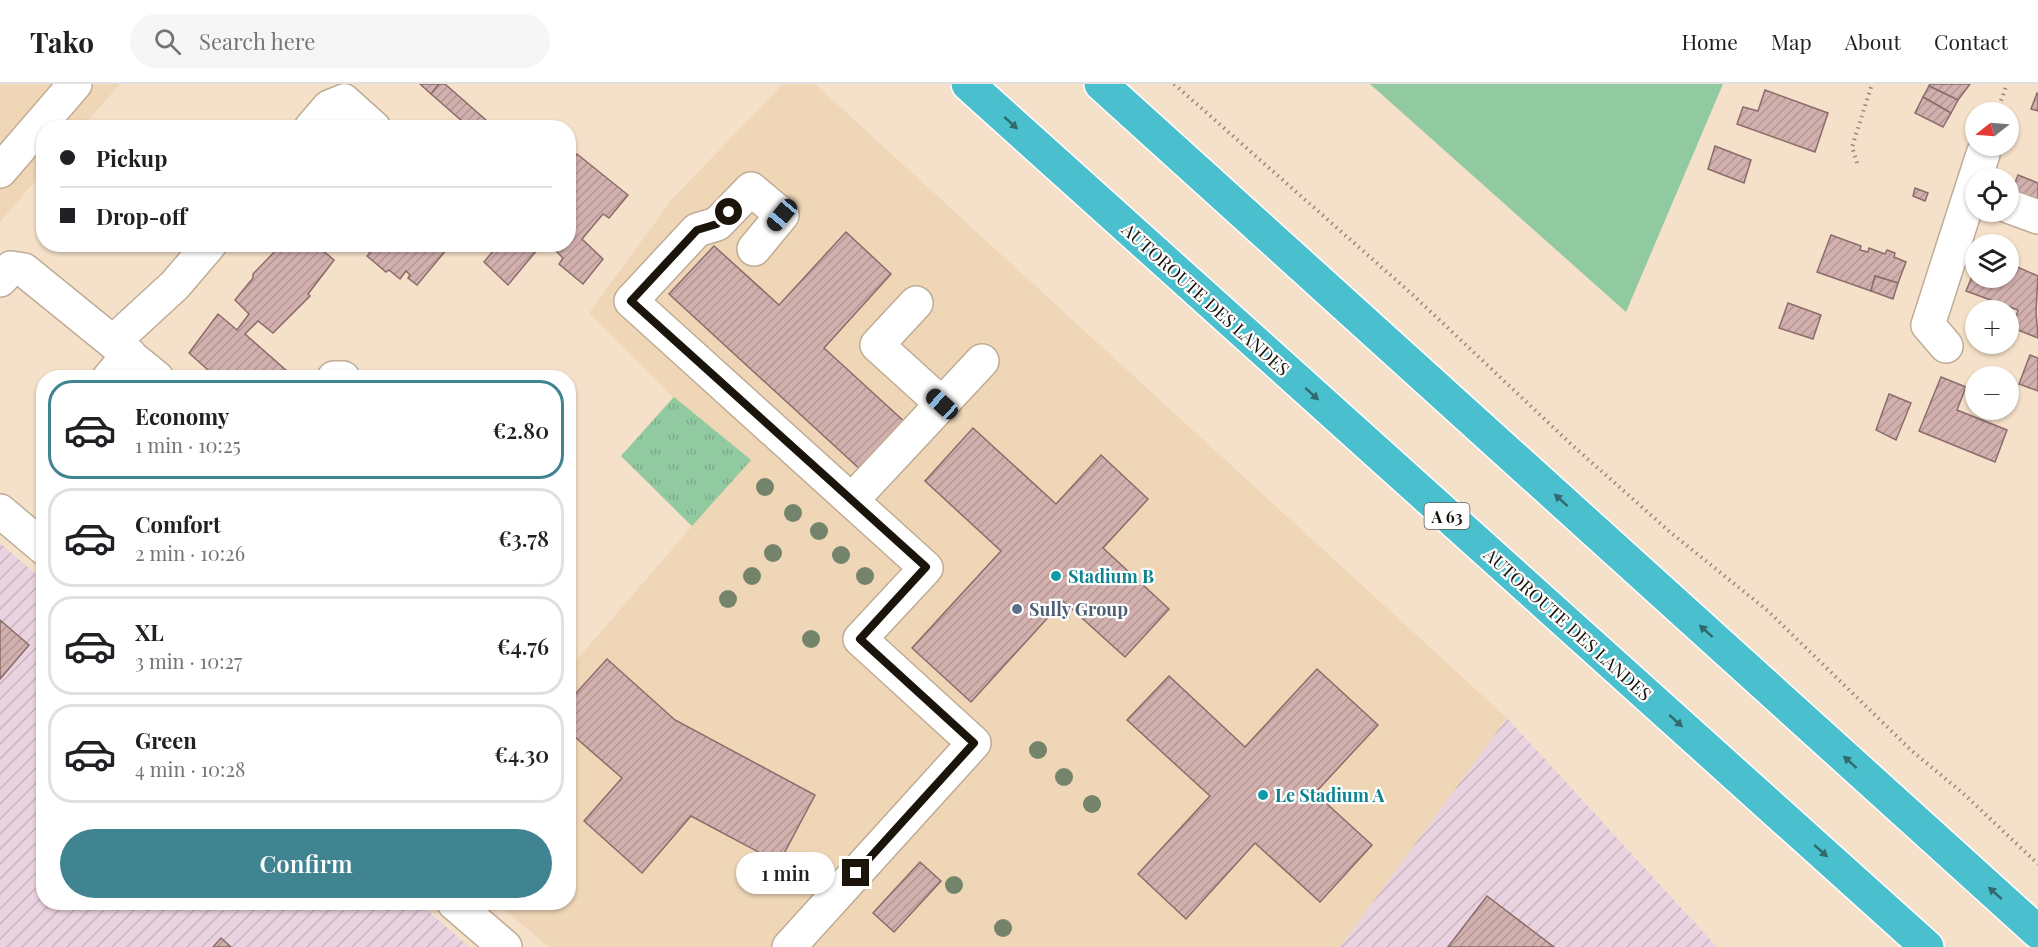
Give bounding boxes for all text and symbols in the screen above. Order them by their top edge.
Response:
search box [130,14,550,68]
text: Tako [30,23,94,60]
icon: search [151,25,184,58]
text: Search here [199,26,315,56]
text: Home [1682,27,1738,55]
text: Map [1771,27,1812,55]
text: About [1845,27,1901,55]
text: Contact [1934,27,2008,55]
north arrow [1965,102,2019,156]
map controls [1965,102,2019,420]
one-way arrow [1003,116,1018,129]
text: Pickup [96,143,167,173]
button: locate [1965,168,2019,222]
car [764,195,800,235]
route start [715,198,742,225]
text: Drop-off [96,201,187,231]
street label: AUTOROUTE DES LANDES [1116,217,1295,381]
button: layers [1965,234,2019,288]
button: + [1965,300,2019,354]
button: − [1965,366,2019,420]
car [923,385,961,423]
one-way arrow [1304,387,1319,400]
text: Economy [135,401,229,431]
icon: car [63,403,117,457]
text: €2.80 [492,415,549,445]
text: 1 min · 10:25 [135,431,241,458]
one-way arrow [1554,494,1569,507]
road number: A 63 [1424,503,1470,529]
text: Comfort [135,509,221,539]
icon: car [63,511,117,565]
text: €3.78 [498,523,549,553]
text: 2 min · 10:26 [135,539,245,566]
street label: AUTOROUTE DES LANDES [1478,542,1657,706]
place label: Stadium B [1068,564,1154,588]
marker: Stadium B [1049,569,1063,583]
place label: Sully Group [1029,597,1128,621]
marker: Sully Group [1010,602,1024,616]
text: XL [135,617,164,647]
icon: car [63,619,117,673]
one-way arrow [1698,624,1713,638]
text: €4.76 [497,631,549,661]
text: 3 min · 10:27 [135,647,242,674]
one-way arrow [1668,714,1683,727]
text: Green [135,725,197,755]
icon: car [63,727,117,781]
text: €4.30 [494,739,549,769]
text: 4 min · 10:28 [135,755,245,782]
one-way arrow [1843,756,1858,769]
place label: Le Stadium A [1275,783,1386,807]
marker: Le Stadium A [1256,788,1270,802]
button: Confirm [60,829,552,898]
one-way arrow [1813,844,1828,857]
callout: 1 min [736,852,835,894]
text: 1 min [761,859,810,886]
route end [842,859,869,886]
one-way arrow [1987,886,2002,900]

